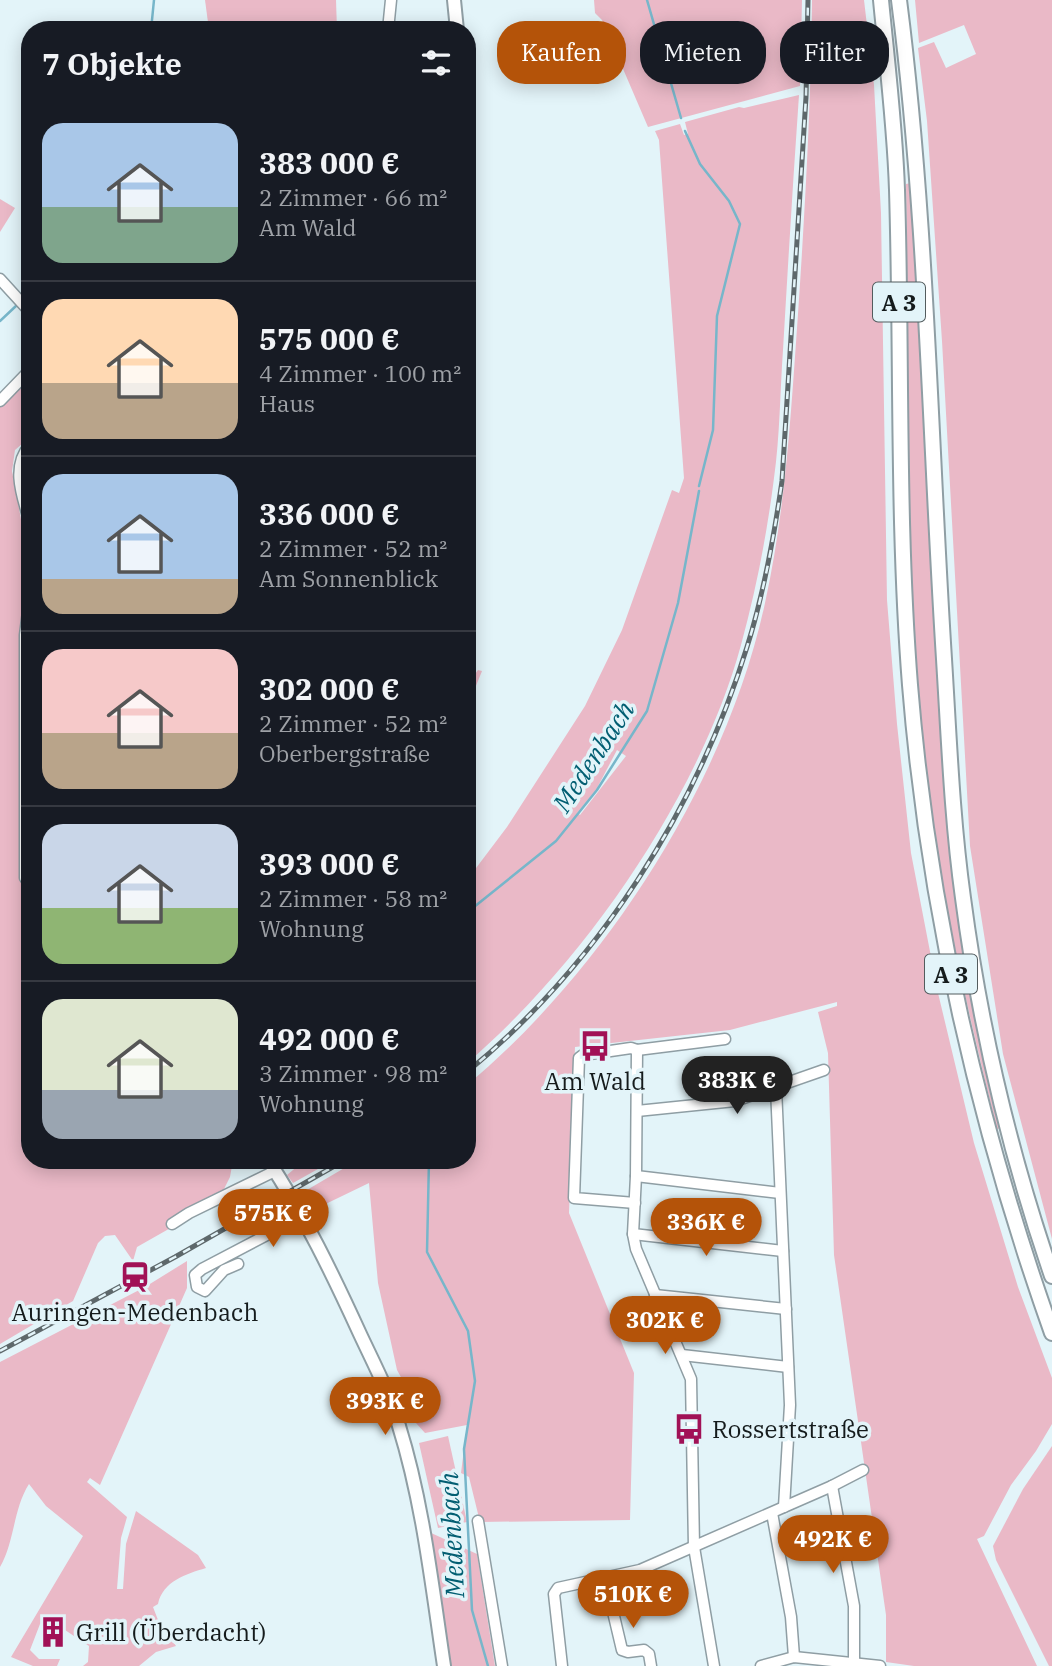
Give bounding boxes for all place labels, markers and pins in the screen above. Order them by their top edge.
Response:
bus stop icon: Am Wald [578,1029,612,1063]
pin: 383K € [680,1056,794,1116]
place label: Am Wald [544,1065,646,1097]
pin: 575K € [216,1190,330,1249]
pin: 336K € [649,1198,763,1258]
station icon: Auringen-Medenbach [118,1260,152,1294]
place label: Auringen-Medenbach [12,1296,258,1328]
pin: 302K € [608,1296,722,1356]
pin: 393K € [328,1378,442,1437]
bus stop icon: Rossertstraße [672,1412,706,1446]
place label: Rossertstraße [712,1413,869,1445]
pin: 492K € [776,1516,890,1575]
pin: 510K € [576,1570,690,1630]
building icon: Grill (Überdacht) [36,1615,70,1649]
place label: Grill (Überdacht) [76,1616,267,1648]

